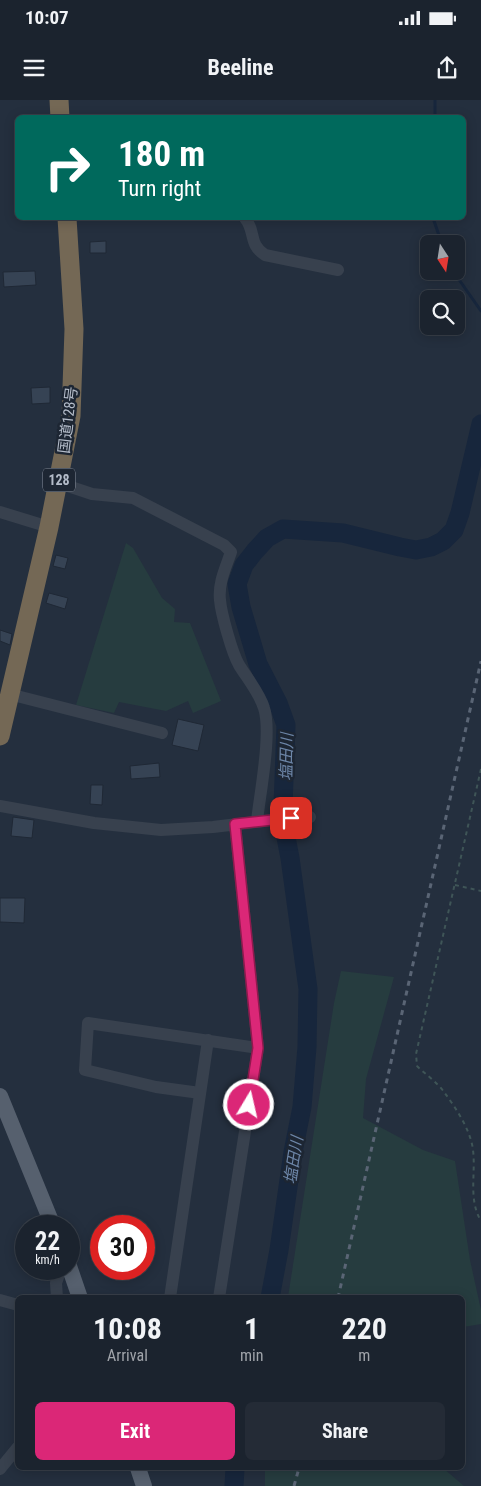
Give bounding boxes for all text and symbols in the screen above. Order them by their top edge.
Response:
text: 10:07 [25,6,69,29]
icon: menu [20,54,48,82]
icon: share [433,54,461,82]
text: Beeline [208,55,273,80]
text: 180 m [118,134,205,175]
icon: right [35,135,100,200]
text: Turn right [118,176,201,201]
north arrow [420,235,465,280]
map controls [420,235,465,335]
button: search [420,290,465,335]
street label: 国道128号 [55,386,81,454]
road number: 128 [43,468,75,492]
water label: 塩田川 [277,731,296,781]
pin [270,797,312,839]
icon: arrive [277,804,305,832]
position arrow [222,1078,274,1130]
water label: 塩田川 [280,1133,307,1185]
speed limit sign: 30 [90,1215,155,1280]
text: 22 [35,1227,60,1256]
text: km/h [35,1253,60,1267]
text: 10:08 [93,1311,162,1346]
text: 1 [244,1311,259,1346]
text: 220 [341,1311,387,1346]
text: Arrival [107,1346,148,1365]
text: min [240,1346,263,1365]
text: m [358,1346,370,1365]
button: Exit [35,1402,235,1460]
button: Share [245,1402,445,1460]

